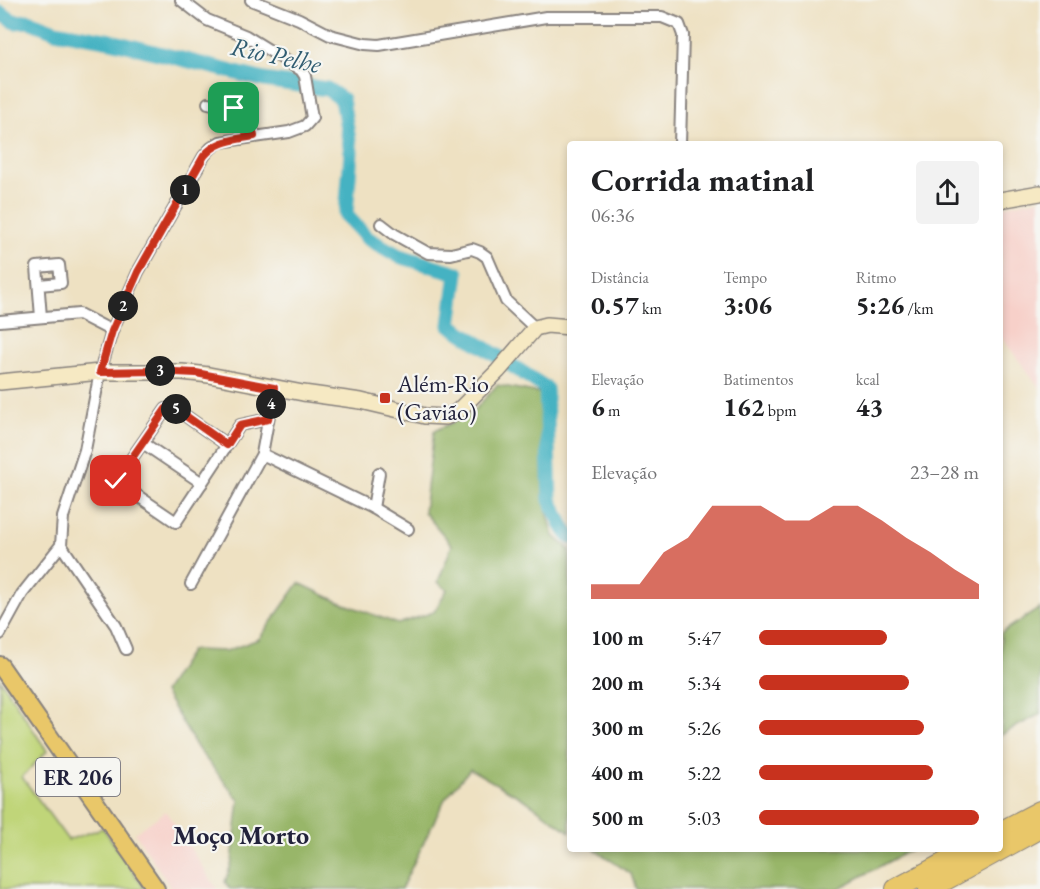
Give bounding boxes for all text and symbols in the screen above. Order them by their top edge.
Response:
water label: Rio Pelhe [228,29,325,81]
pin [208,82,259,133]
icon: arrive [217,91,250,124]
text: Corrida matinal [591,158,814,201]
button: share [916,161,979,224]
pin: 1 [170,175,200,205]
text: 1 [181,179,189,200]
text: 06:36 [591,202,634,228]
text: Distância [591,267,649,288]
text: Tempo [723,267,767,288]
text: Ritmo [856,267,896,288]
text: 0.57 [591,288,639,322]
text: 3:06 [723,288,772,322]
text: 5:26 [856,288,904,322]
pin: 2 [108,291,138,321]
text: 2 [119,295,127,316]
text: km [639,298,662,319]
text: /km [904,298,934,319]
pin: 3 [145,356,175,386]
text: 3 [156,360,164,381]
place label: Além-Rio (Gavião) [396,368,489,427]
text: Elevação [591,369,644,390]
text: Batimentos [723,369,793,390]
text: kcal [856,369,880,390]
pin: 4 [256,389,286,419]
text: 6 [591,390,605,424]
text: 162 [723,390,765,424]
text: 43 [856,390,883,424]
marker: Além-Rio (Gavião) [378,391,392,405]
text: 4 [267,393,275,414]
pin: 5 [161,394,191,424]
text: 5 [172,398,180,419]
text: m [605,400,620,421]
text: bpm [765,400,797,421]
pin [90,455,141,506]
text: Elevação [591,459,657,485]
text: 23–28 m [910,459,979,485]
icon: check [99,464,132,497]
text: 100 m [591,625,644,651]
text: 5:47 [687,625,721,651]
text: 200 m [591,670,644,696]
text: 5:34 [687,670,721,696]
text: 300 m [591,715,644,741]
text: 5:26 [687,715,721,741]
road number: ER 206 [36,758,120,796]
text: 400 m [591,760,644,786]
text: 5:22 [687,760,721,786]
text: 500 m [591,805,644,831]
text: 5:03 [687,805,721,831]
district label: Moço Morto [173,818,309,852]

